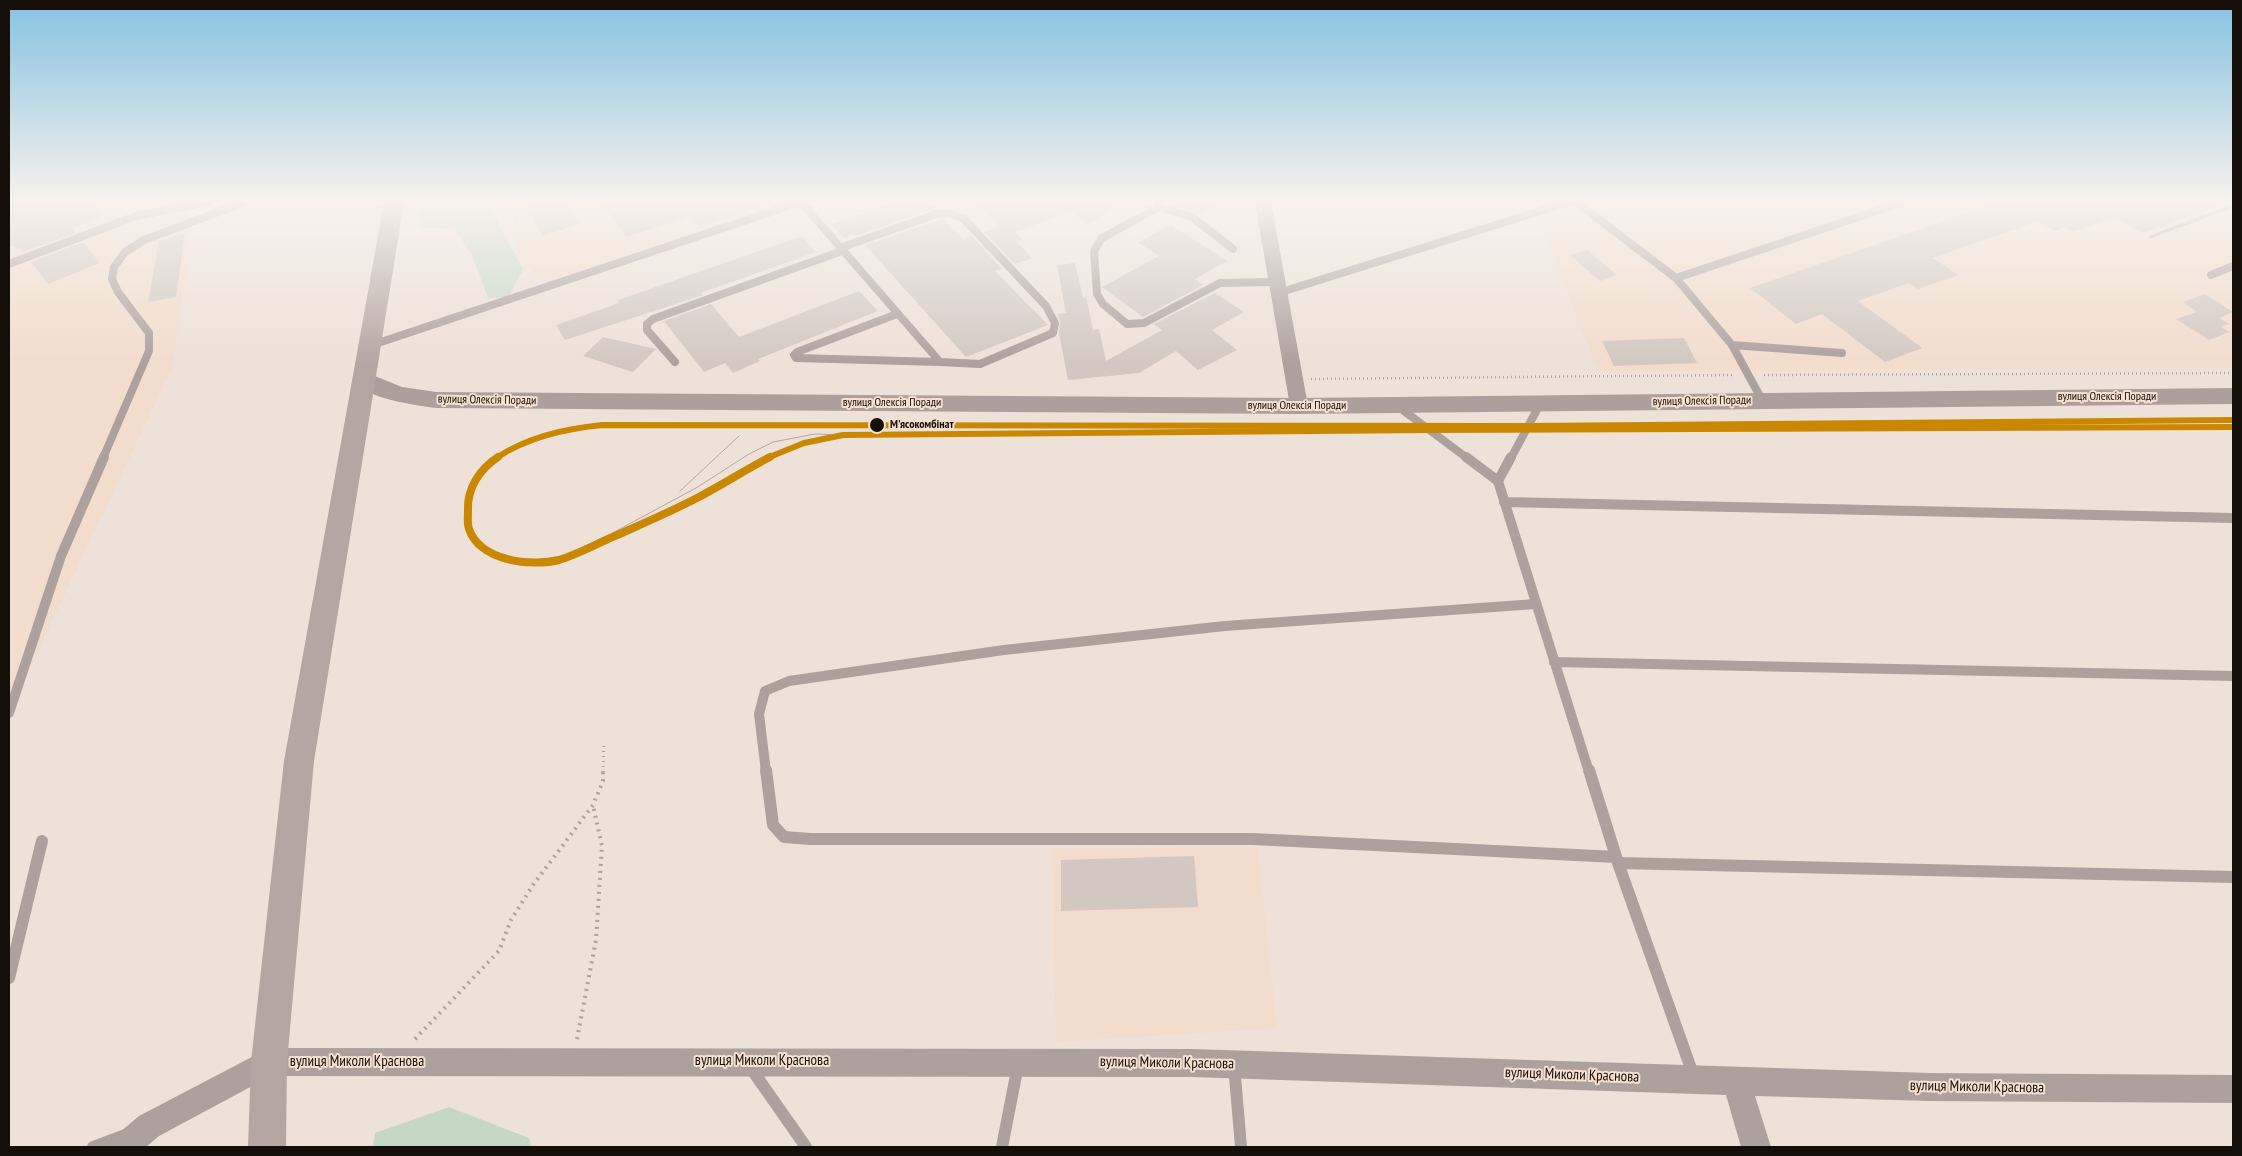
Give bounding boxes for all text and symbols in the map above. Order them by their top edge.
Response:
street label: вулиця Олексія Поради [2058,390,2156,404]
street label: вулиця Олексія Поради [438,392,536,408]
street label: вулиця Олексія Поради [1653,393,1751,409]
street label: вулиця Олексія Поради [843,396,941,410]
street label: вулиця Олексія Поради [1248,399,1346,413]
marker: М'ясокомбінат [868,416,886,434]
place label: М'ясокомбінат [890,418,954,432]
street label: вулиця Миколи Краснова [695,1052,829,1070]
street label: вулиця Миколи Краснова [290,1053,424,1071]
street label: вулиця Миколи Краснова [1100,1053,1234,1073]
street label: вулиця Миколи Краснова [1505,1064,1639,1086]
street label: вулиця Миколи Краснова [1910,1077,2044,1097]

